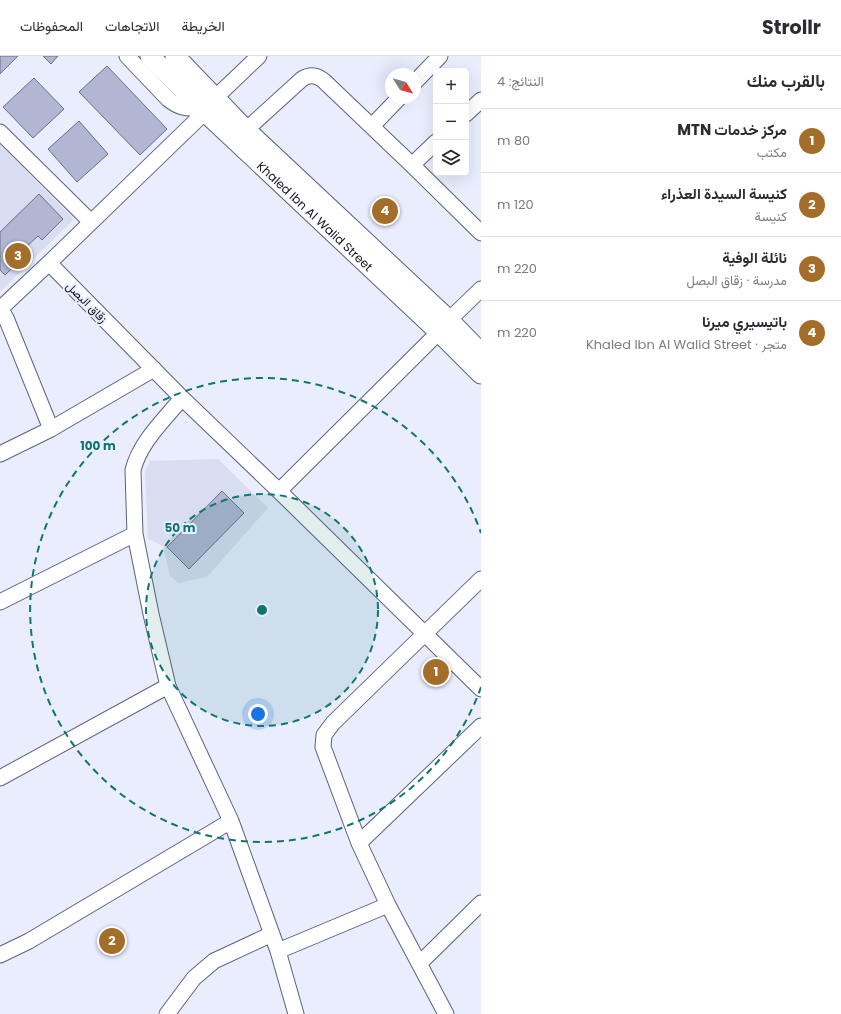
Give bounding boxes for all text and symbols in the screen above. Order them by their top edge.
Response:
text: Strollr [762,14,821,41]
text: المحفوظات [20,16,83,36]
text: الاتجاهات [105,16,159,36]
text: الخريطة [181,16,225,36]
north arrow [385,68,421,104]
map controls [433,68,469,176]
button: + [433,68,469,104]
text: بالقرب منك [747,69,825,93]
text: النتائج: 4 [497,72,544,91]
button: − [433,104,469,140]
text: مركز خدمات MTN [677,119,787,140]
text: 80 m [497,131,530,150]
text: 1 [810,131,814,150]
button: layers [433,140,469,176]
text: مكتب [757,143,787,162]
street label: Khaled Ibn Al Walid Street [254,157,377,274]
text: كنيسة السيدة العذراء [661,183,787,204]
text: 120 m [497,195,534,214]
text: 2 [808,195,816,214]
pin: 4 [372,196,398,226]
text: كنيسة [754,207,787,226]
pin: 3 [5,241,31,271]
text: نائلة الوفية [722,247,787,268]
text: 220 m [497,259,537,278]
text: 3 [808,259,816,278]
text: مدرسة · زقاق البصل [686,271,787,290]
street label: زقاق البصل [63,278,111,326]
text: باتيسيري ميرنا [702,311,787,332]
text: 220 m [497,323,537,342]
text: 4 [808,323,816,342]
text: متجر · Khaled Ibn Al Walid Street [586,335,787,354]
text: 100 m [80,437,116,454]
text: 50 m [165,519,196,536]
centre of rings [255,603,269,617]
pin: 1 [423,657,449,687]
your location [248,704,268,724]
pin: 2 [99,926,125,956]

